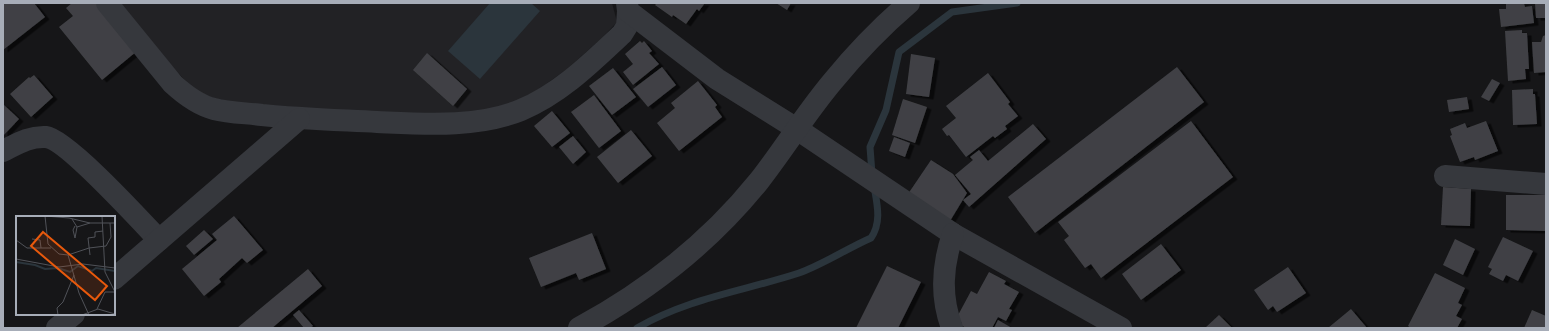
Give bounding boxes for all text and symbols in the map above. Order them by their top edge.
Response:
inset map [16,216,115,315]

